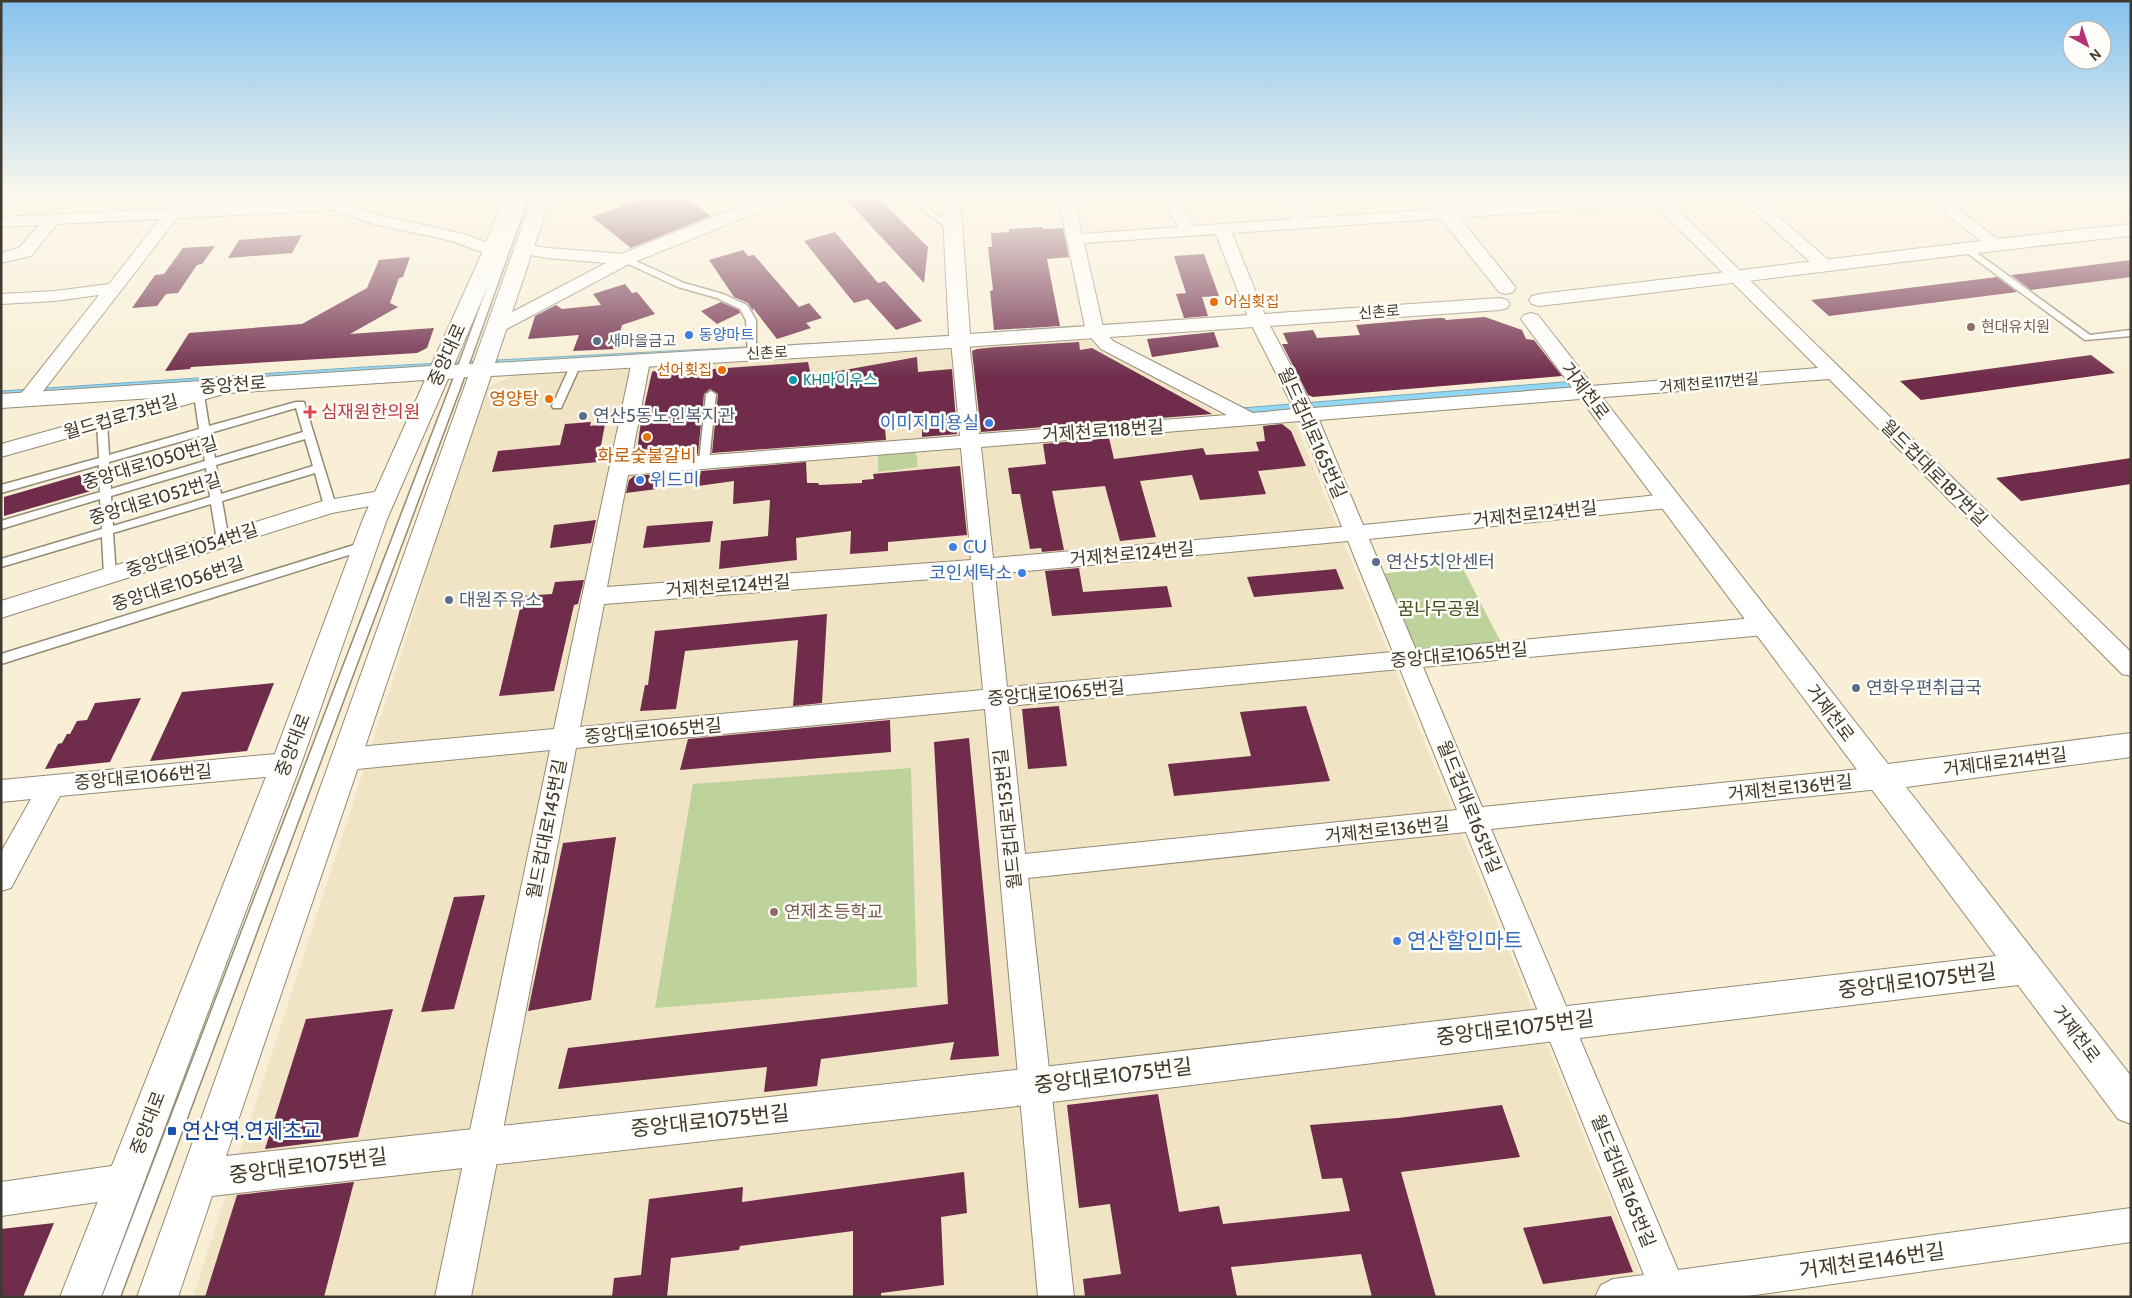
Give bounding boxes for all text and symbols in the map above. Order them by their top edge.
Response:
north arrow [2062,20,2112,70]
text: N [2086,45,2105,65]
place label: 어심횟집 [1224,293,1279,311]
marker: 어심횟집 [1208,296,1220,308]
street label: 신촌로 [1358,302,1400,322]
place label: 현대유치원 [1981,318,2050,336]
street label: 중앙대로 [423,320,471,390]
marker: 현대유치원 [1965,321,1977,333]
place label: 동양마트 [699,326,754,344]
marker: 동양마트 [683,329,695,341]
place label: 새마을금고 [607,332,676,350]
marker: 새마을금고 [591,335,603,347]
street label: 신촌로 [746,343,788,363]
street label: 거제천로 [1556,358,1614,424]
place label: 선어횟집 [657,361,712,379]
marker: 선어횟집 [716,364,728,376]
street label: 월드컵대로165번길 [1273,364,1351,502]
street label: 거제천로117번길 [1658,370,1760,396]
place label: KH마이우스 [803,371,877,389]
street label: 중앙천로 [199,372,267,398]
marker: KH마이우스 [787,374,799,386]
place label: 영양탕 [489,388,539,410]
street label: 월드컵로73번길 [61,390,181,444]
marker: 영양탕 [543,393,555,405]
place label: 심재원한의원 [321,401,420,423]
marker: 심재원한의원 [303,405,317,419]
place label: 연산5동노인복지관 [593,405,736,427]
marker: 연산5동노인복지관 [577,410,589,422]
place label: 이미지미용실 [880,412,979,434]
street label: 월드컵대로187번길 [1876,415,1992,531]
street label: 거제천로118번길 [1041,416,1165,446]
marker: 이미지미용실 [983,417,995,429]
marker: 화로숯불갈비 [641,431,653,443]
street label: 중앙대로1050번길 [80,432,220,494]
place label: 화로숯불갈비 [597,445,697,467]
street label: 중앙대로1052번길 [86,468,224,530]
place label: 위드미 [650,469,700,491]
marker: 위드미 [634,474,646,486]
street label: 거제천로124번길 [1472,497,1598,531]
street label: 중앙대로1054번길 [123,518,261,582]
place label: CU [963,536,987,558]
street label: 거제천로124번길 [1069,538,1195,570]
marker: CU [947,541,959,553]
place label: 연산5치안센터 [1386,551,1495,573]
street label: 중앙대로1056번길 [109,552,247,616]
marker: 연산5치안센터 [1370,556,1382,568]
place label: 코인세탁소 [929,562,1012,584]
marker: 코인세탁소 [1016,567,1028,579]
street label: 거제천로124번길 [665,571,791,601]
place label: 대원주유소 [459,589,542,611]
marker: 대원주유소 [443,594,455,606]
park label: 꿈나무공원 [1398,598,1480,620]
street label: 중앙대로1065번길 [1389,638,1529,672]
street label: 중앙대로1065번길 [986,676,1126,710]
place label: 연화우편취급국 [1866,677,1982,699]
street label: 거제천로 [1801,680,1859,746]
marker: 연화우편취급국 [1850,682,1862,694]
street label: 중앙대로 [271,710,315,780]
street label: 중앙대로1065번길 [583,714,723,748]
street label: 월드컵대로165번길 [1432,737,1506,877]
street label: 거제대로214번길 [1942,743,2068,781]
street label: 월드컵대로153번길 [990,748,1026,890]
street label: 월드컵대로145번길 [523,757,571,901]
street label: 중앙대로1066번길 [73,760,213,794]
street label: 거제천로136번길 [1727,771,1853,805]
street label: 거제천로136번길 [1324,813,1450,847]
place label: 연제초등학교 [784,901,883,923]
marker: 연제초등학교 [768,906,780,918]
place label: 연산할인마트 [1407,928,1523,953]
marker: 연산할인마트 [1391,935,1403,947]
street label: 중앙대로1075번길 [1836,958,1997,1003]
street label: 거제천로 [2047,1001,2105,1067]
street label: 중앙대로1075번길 [1434,1005,1595,1050]
street label: 중앙대로1075번길 [1032,1053,1193,1098]
street label: 중앙대로 [126,1088,170,1158]
street label: 중앙대로1075번길 [630,1100,790,1141]
street label: 월드컵대로165번길 [1586,1111,1660,1251]
place label: 연산역.연제초교 [182,1118,322,1143]
marker: 연산역.연제초교 [166,1125,178,1137]
street label: 중앙대로1075번길 [227,1143,388,1188]
street label: 거제천로146번길 [1797,1238,1946,1283]

